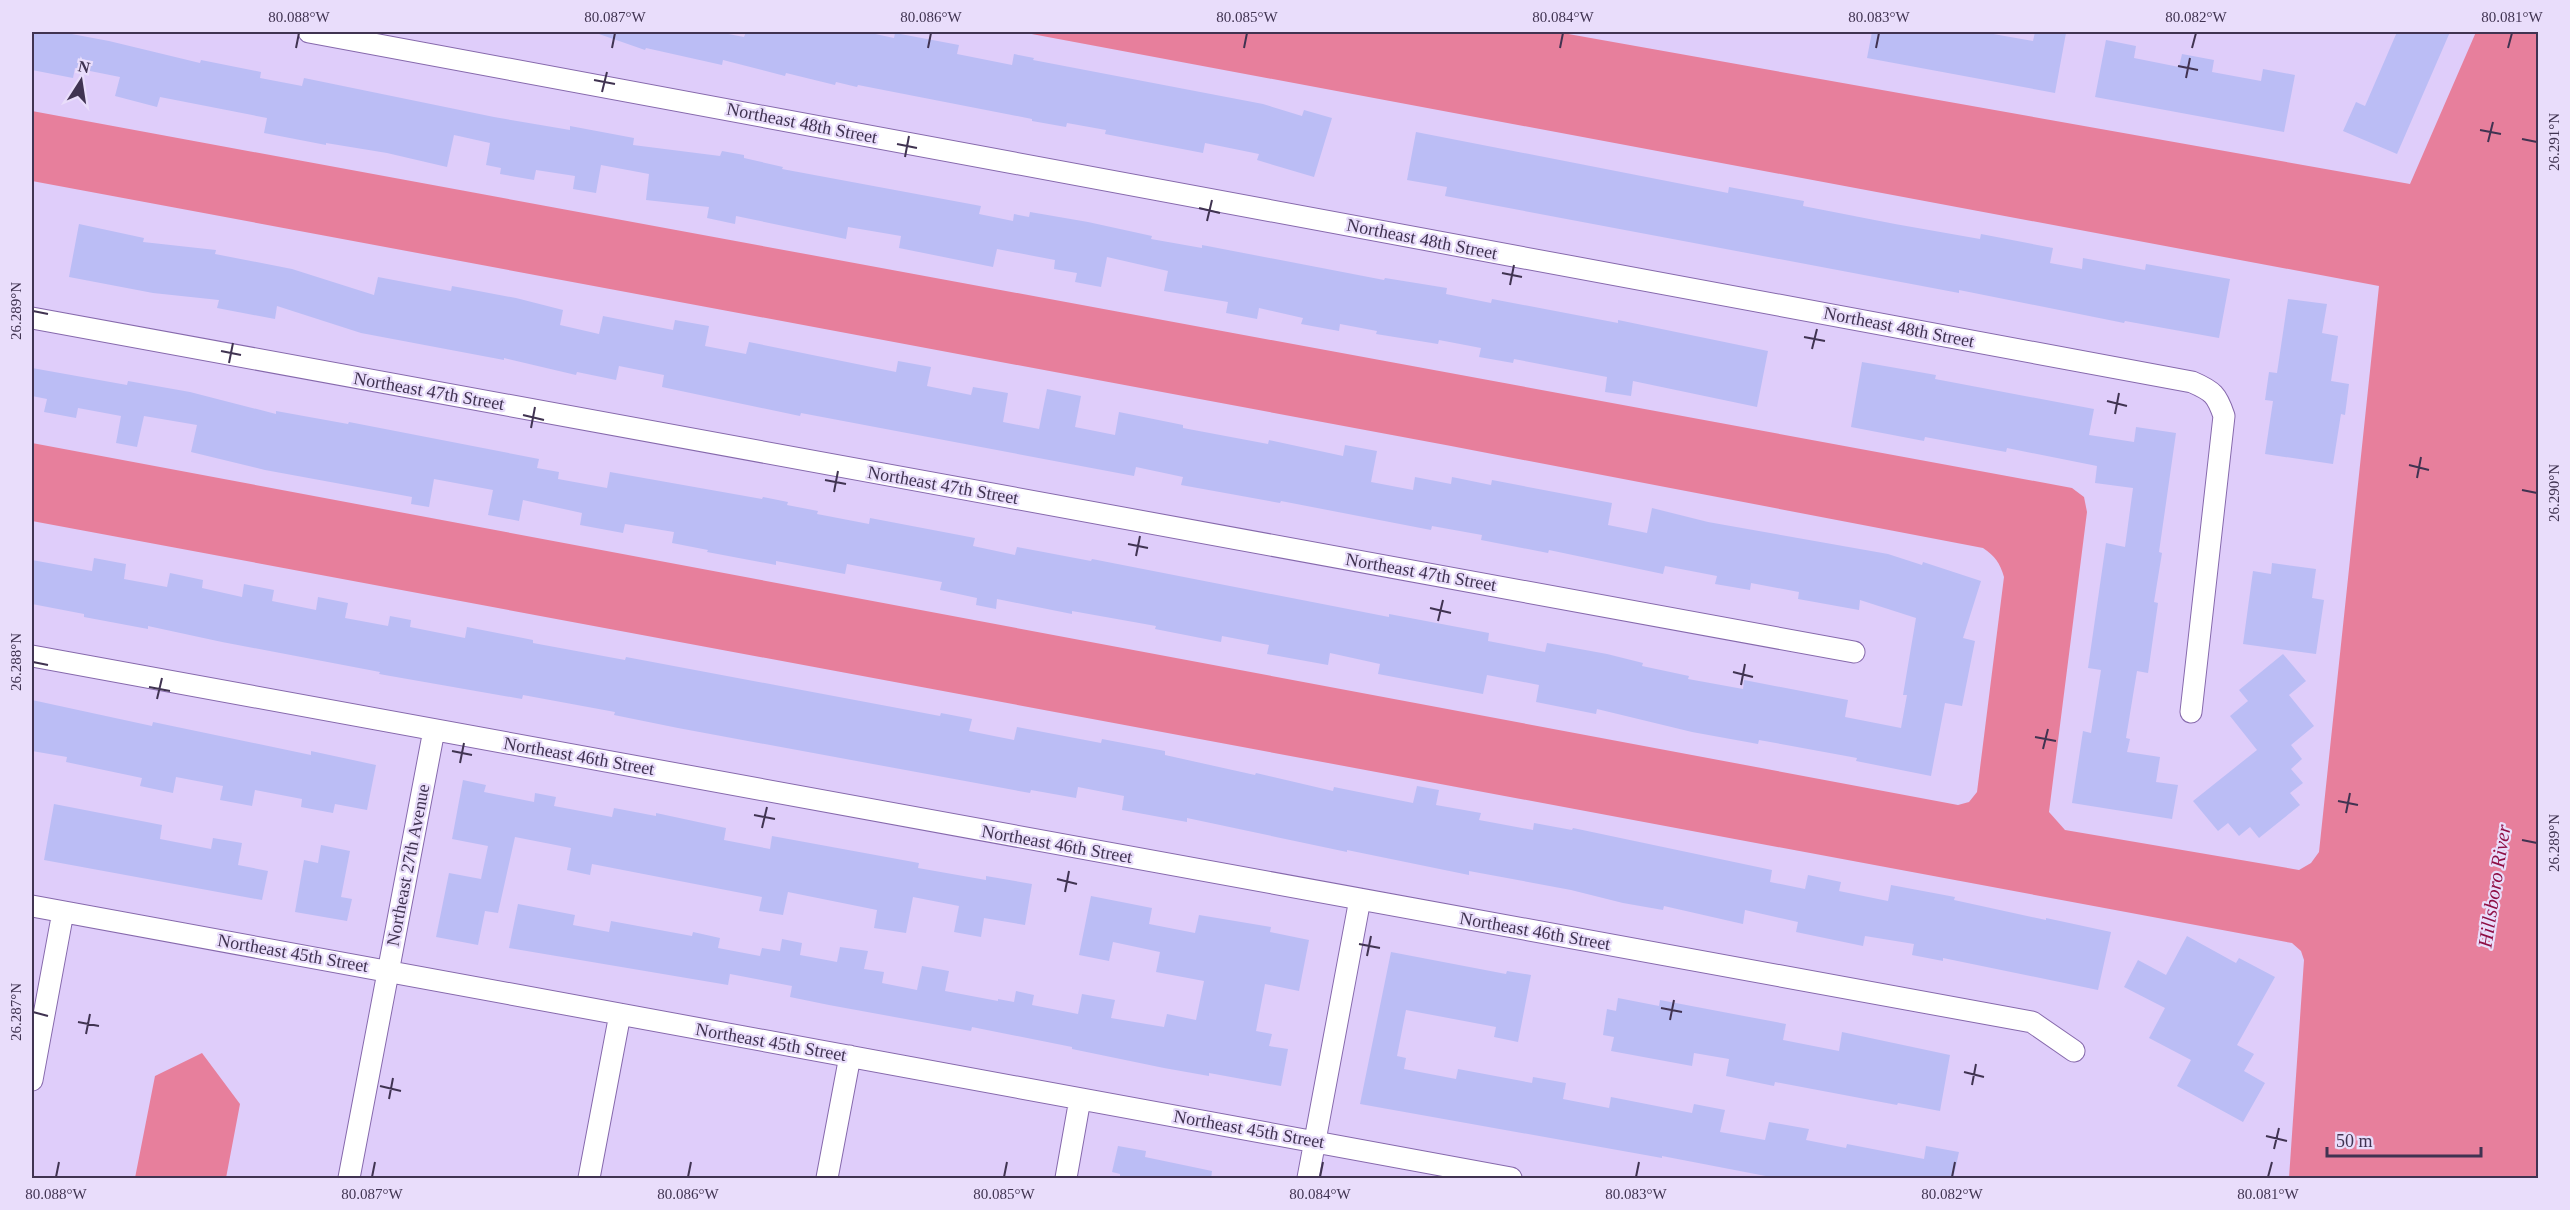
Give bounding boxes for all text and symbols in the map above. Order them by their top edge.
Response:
text: 80.088°W [268,9,331,25]
text: 80.087°W [584,9,647,25]
text: 80.086°W [900,9,963,25]
text: 80.085°W [1216,9,1279,25]
text: 80.084°W [1532,9,1595,25]
text: 80.083°W [1848,9,1911,25]
text: 80.082°W [2165,9,2228,25]
text: 80.081°W [2481,9,2544,25]
north arrow [51,51,111,111]
text: N [77,57,92,76]
street label: Northeast 48th Street [725,99,879,147]
text: 26.291°N [2546,113,2562,171]
street label: Northeast 48th Street [1345,215,1499,263]
text: 26.289°N [8,282,24,340]
street label: Northeast 48th Street [1822,303,1976,351]
street label: Northeast 47th Street [352,368,506,414]
street label: Northeast 47th Street [866,462,1020,508]
text: 26.290°N [2546,464,2562,522]
street label: Northeast 47th Street [1344,549,1498,595]
text: 26.288°N [8,633,24,691]
street label: Northeast 46th Street [502,733,656,779]
street label: Northeast 27th Avenue [382,782,434,948]
text: 26.289°N [2546,814,2562,872]
street label: Northeast 46th Street [980,821,1134,867]
water label: Hillsboro River [2473,823,2515,950]
street label: Northeast 46th Street [1458,908,1612,954]
street label: Northeast 45th Street [216,930,370,976]
text: 26.287°N [8,983,24,1041]
street label: Northeast 45th Street [694,1019,848,1065]
street label: Northeast 45th Street [1172,1106,1326,1152]
scale bar [2327,1120,2482,1158]
text: 50 m [2336,1131,2373,1151]
text: 80.088°W [25,1186,88,1202]
text: 80.087°W [341,1186,404,1202]
text: 80.086°W [657,1186,720,1202]
text: 80.085°W [973,1186,1036,1202]
text: 80.084°W [1289,1186,1352,1202]
text: 80.083°W [1605,1186,1668,1202]
text: 80.082°W [1921,1186,1984,1202]
text: 80.081°W [2237,1186,2300,1202]

